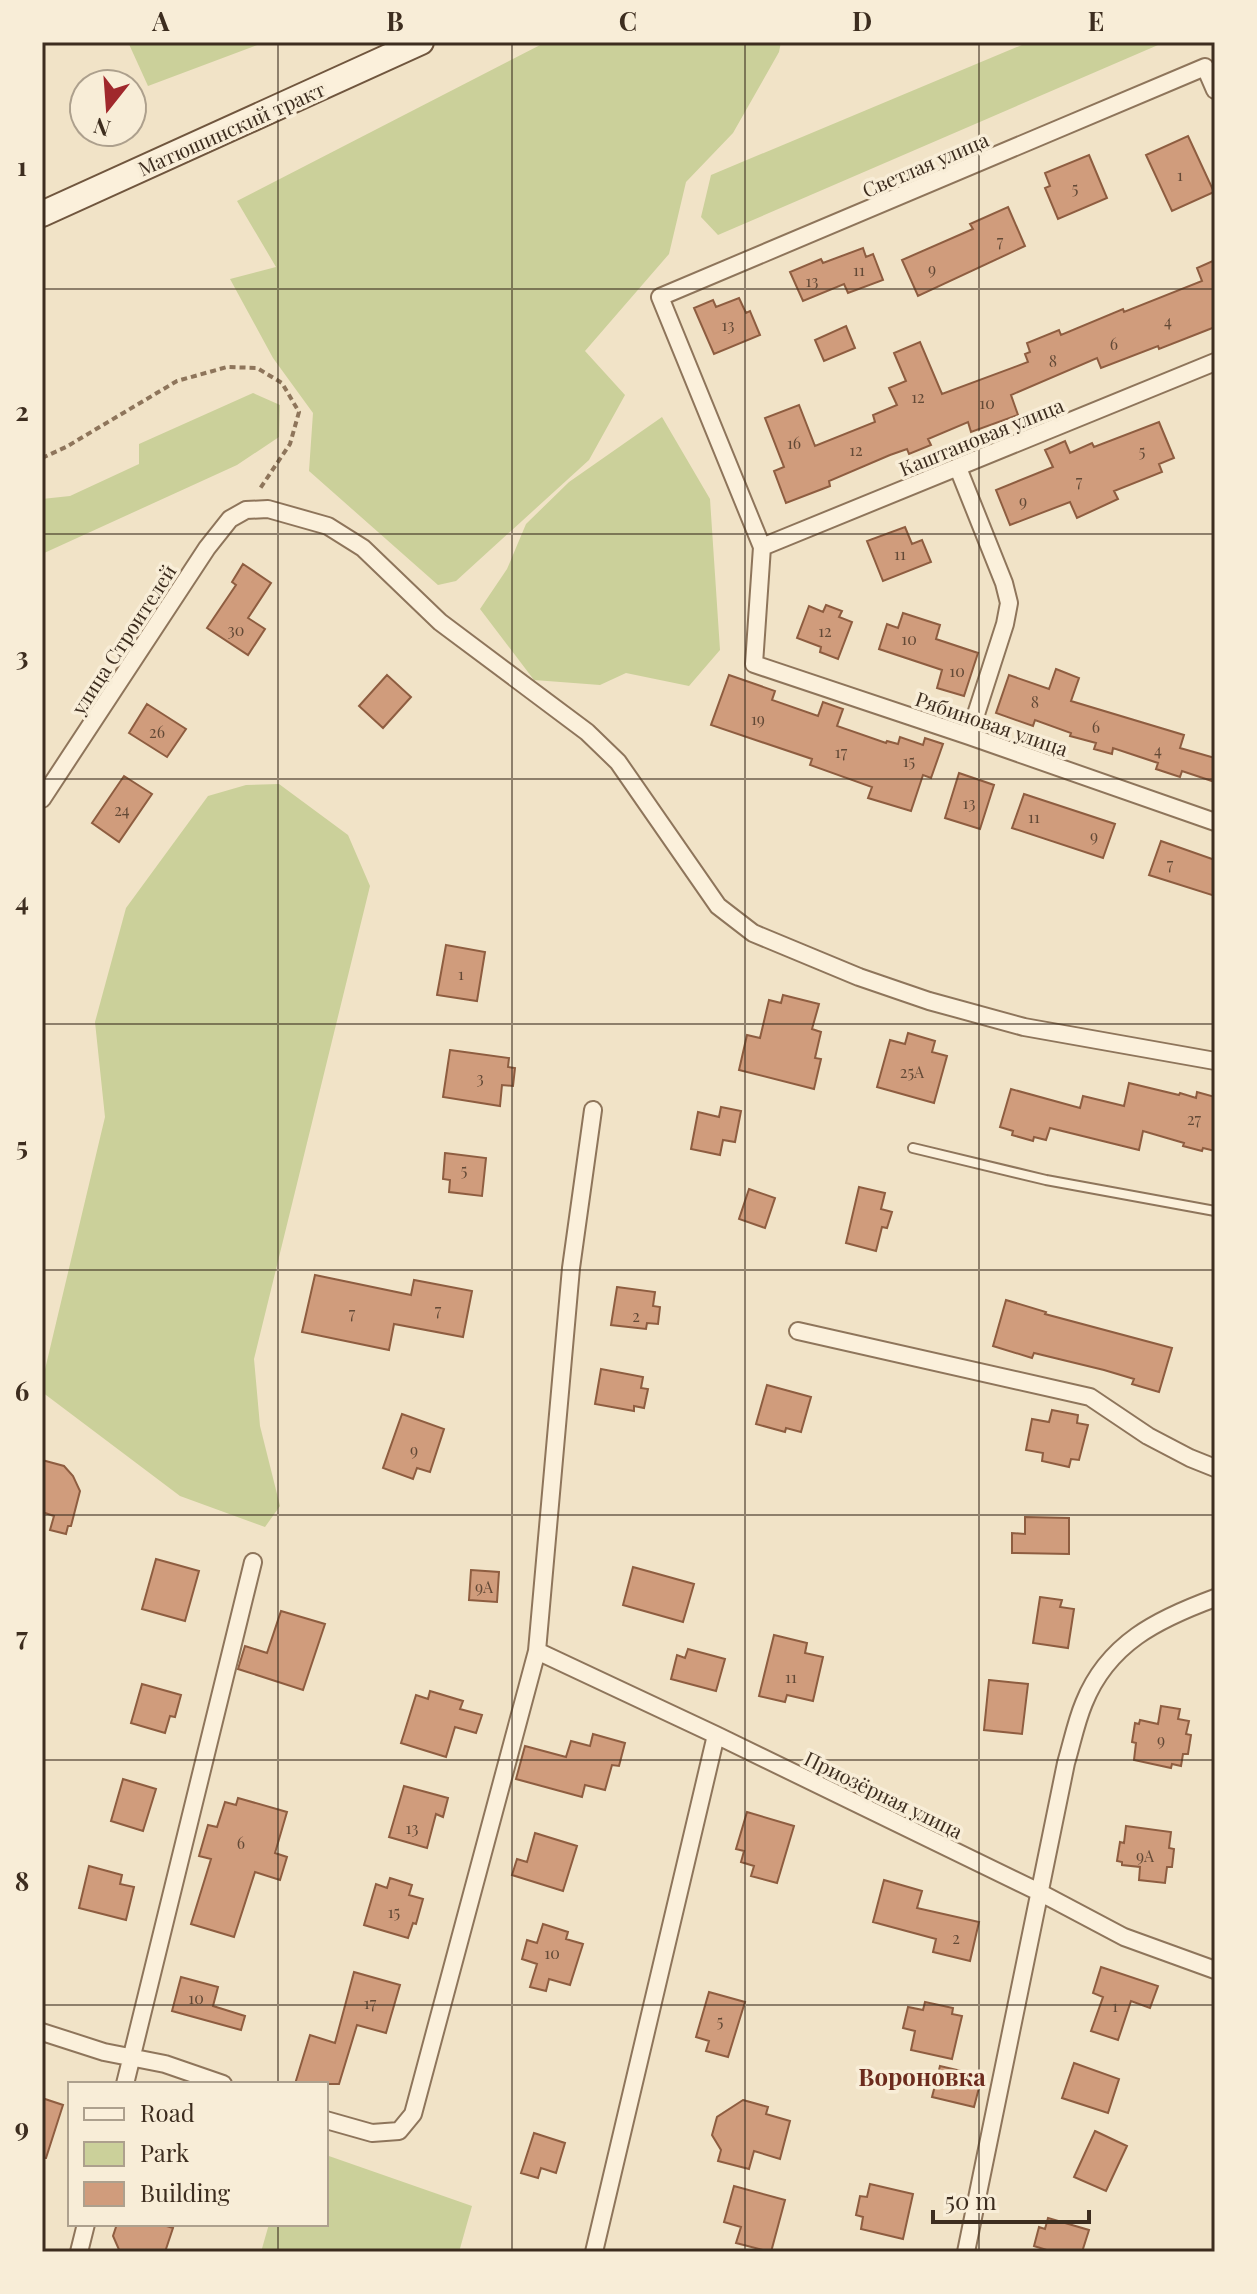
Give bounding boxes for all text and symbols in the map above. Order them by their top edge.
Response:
text: A [151,3,170,38]
text: B [386,3,404,38]
text: C [619,3,637,38]
text: D [852,3,872,38]
text: E [1088,3,1104,38]
north arrow [68,68,148,148]
street label: Матюшинский тракт [133,75,329,181]
text: N [90,111,114,145]
street label: Светлая улица [858,125,993,203]
text: 1 [17,148,27,183]
house number: 1 [1177,164,1183,185]
house number: 5 [1072,177,1078,198]
house number: 7 [997,230,1004,251]
house number: 9 [928,258,936,279]
house number: 11 [853,259,865,280]
house number: 13 [806,270,818,291]
house number: 4 [1164,310,1172,331]
house number: 13 [722,314,734,335]
house number: 6 [1110,333,1118,354]
house number: 8 [1049,350,1057,371]
house number: 12 [911,386,925,407]
street label: Каштановая улица [895,391,1067,481]
house number: 10 [979,392,995,413]
text: 2 [15,393,29,428]
house number: 16 [787,432,801,453]
house number: 12 [849,439,863,460]
house number: 5 [1139,440,1145,461]
house number: 7 [1076,470,1083,491]
house number: 9 [1019,490,1027,511]
house number: 11 [894,543,906,564]
street label: улица Строителей [64,559,182,720]
house number: 30 [228,619,244,640]
house number: 12 [818,620,832,641]
house number: 10 [901,628,917,649]
text: 3 [16,638,28,673]
house number: 10 [949,660,965,681]
street label: Рябиновая улица [912,684,1072,762]
house number: 8 [1031,691,1039,712]
house number: 19 [751,708,765,729]
house number: 6 [1092,716,1100,737]
house number: 26 [149,721,165,742]
house number: 4 [1154,739,1162,760]
house number: 17 [835,741,848,762]
house number: 15 [903,750,915,771]
house number: 13 [963,792,975,813]
house number: 24 [114,799,130,820]
house number: 11 [1028,806,1040,827]
house number: 9 [1090,825,1098,846]
house number: 7 [1167,853,1174,874]
text: 4 [15,883,29,918]
house number: 1 [458,963,464,984]
house number: 25А [900,1061,925,1082]
house number: 3 [476,1067,484,1088]
house number: 27 [1187,1108,1202,1129]
text: 5 [16,1128,28,1163]
house number: 5 [461,1159,467,1180]
house number: 7 [435,1299,442,1320]
house number: 7 [349,1302,356,1323]
house number: 2 [632,1305,640,1326]
text: 6 [15,1373,29,1408]
house number: 9 [410,1439,418,1460]
house number: 9А [475,1576,494,1597]
text: 7 [16,1618,28,1653]
house number: 11 [785,1666,797,1687]
house number: 9 [1157,1729,1165,1750]
street label: Приозёрная улица [800,1744,968,1844]
house number: 13 [406,1817,418,1838]
house number: 6 [237,1832,245,1853]
house number: 9А [1136,1845,1155,1866]
text: 8 [15,1863,29,1898]
house number: 15 [388,1901,400,1922]
house number: 2 [952,1927,960,1948]
house number: 10 [544,1942,560,1963]
house number: 10 [188,1987,204,2008]
house number: 17 [364,1992,377,2013]
house number: 1 [1112,1995,1118,2016]
house number: 5 [717,2010,723,2031]
district label: Вороновка [858,2060,986,2092]
legend [68,2082,328,2226]
text: Road [140,2096,195,2128]
text: 9 [15,2109,29,2144]
text: Park [140,2136,190,2168]
scale bar [933,2174,1089,2224]
text: Building [140,2176,231,2208]
text: 50 m [945,2184,997,2216]

